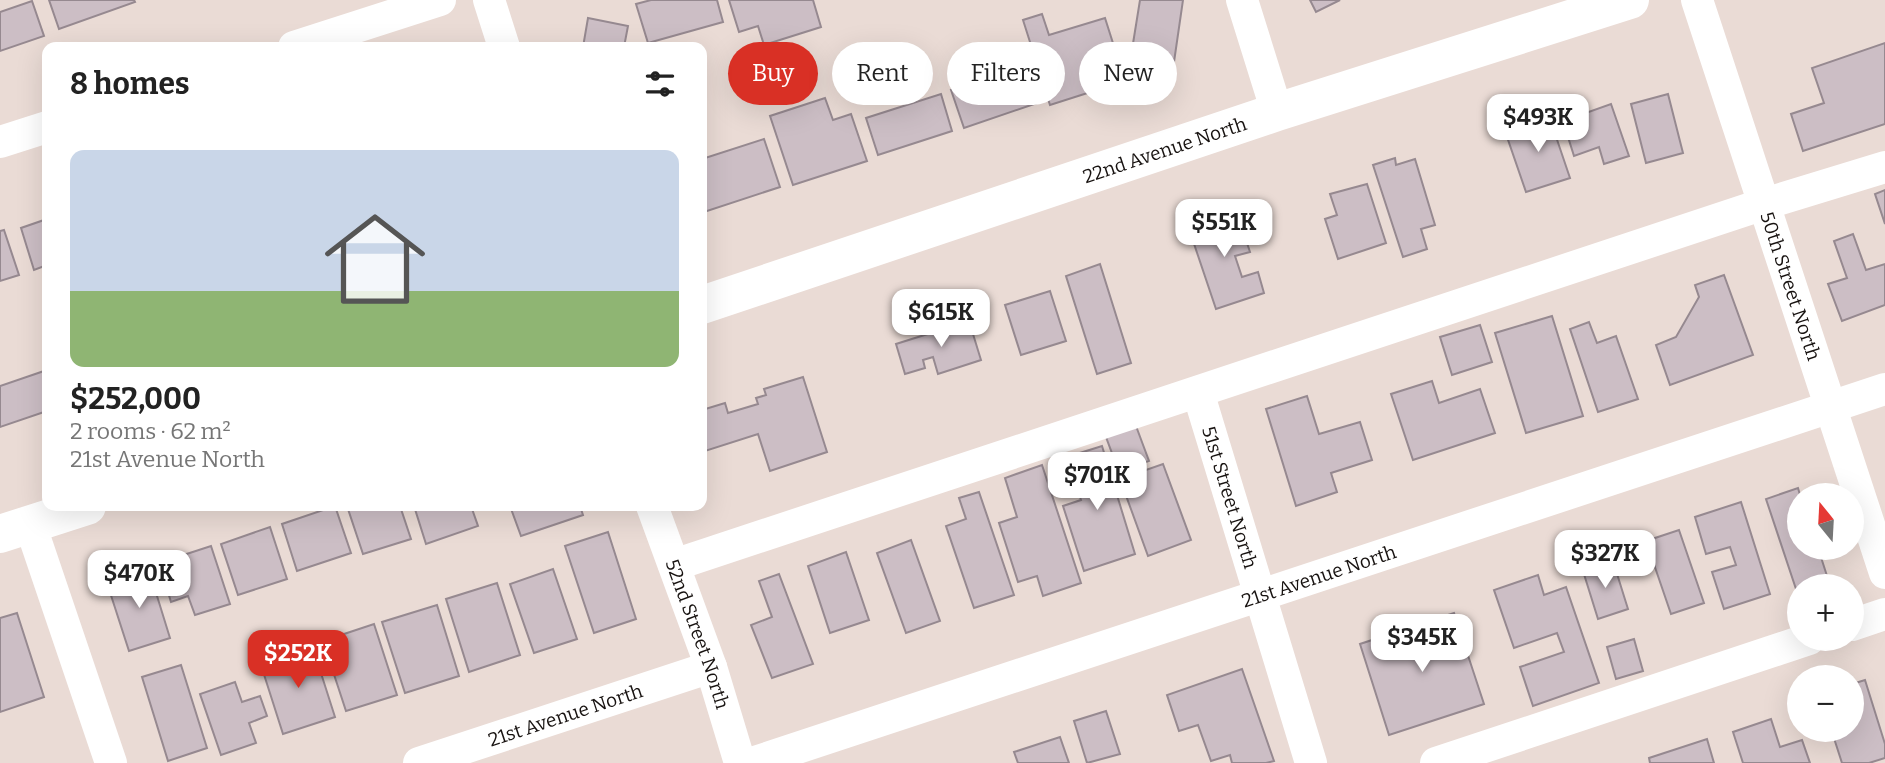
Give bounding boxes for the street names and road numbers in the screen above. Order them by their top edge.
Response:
street label: 22nd Avenue North [1080,112,1250,188]
street label: 50th Street North [1756,209,1826,363]
street label: 51st Street North [1198,423,1263,571]
street label: 21st Avenue North [1239,540,1399,612]
street label: 52nd Street North [661,556,735,712]
street label: 21st Avenue North [485,679,646,751]

